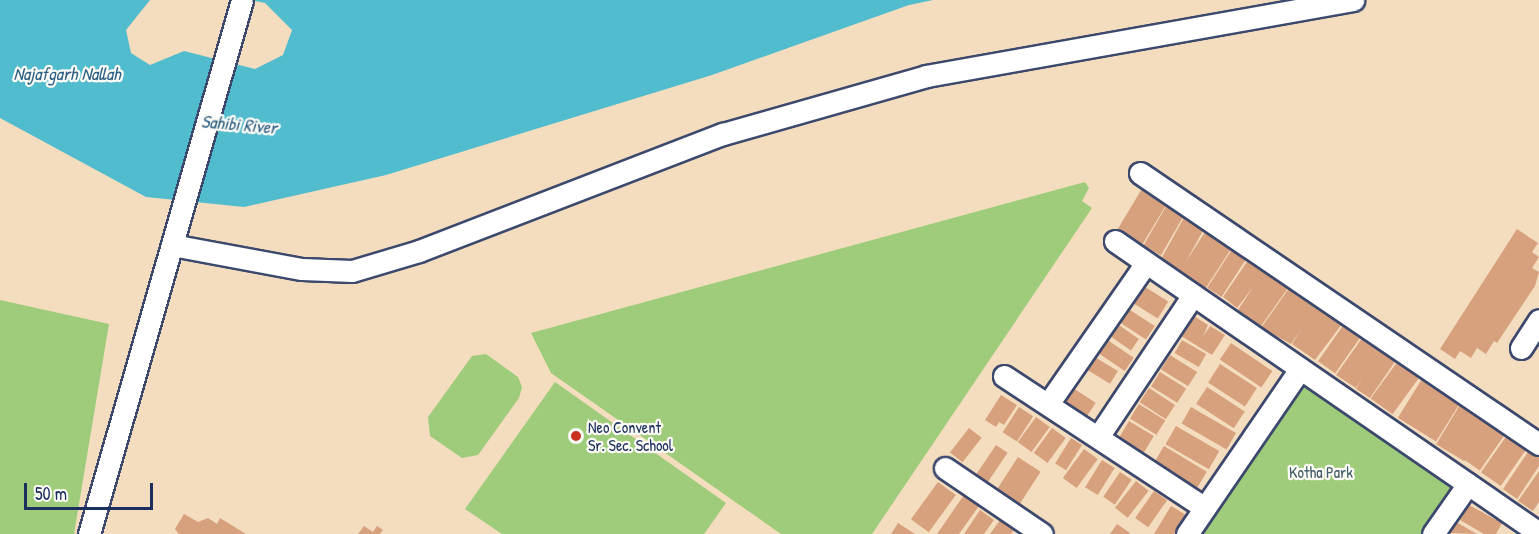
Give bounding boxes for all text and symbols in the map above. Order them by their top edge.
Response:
water label: Najafgarh Nallah [13,63,121,85]
water label: Sahibi River [200,111,278,139]
place label: Neo Convent Sr. Sec. School [588,417,673,455]
marker: Neo Convent Sr. Sec. School [569,429,583,443]
park label: Kotha Park [1289,462,1353,482]
scale bar [27,471,156,509]
text: 50 m [35,481,67,506]

